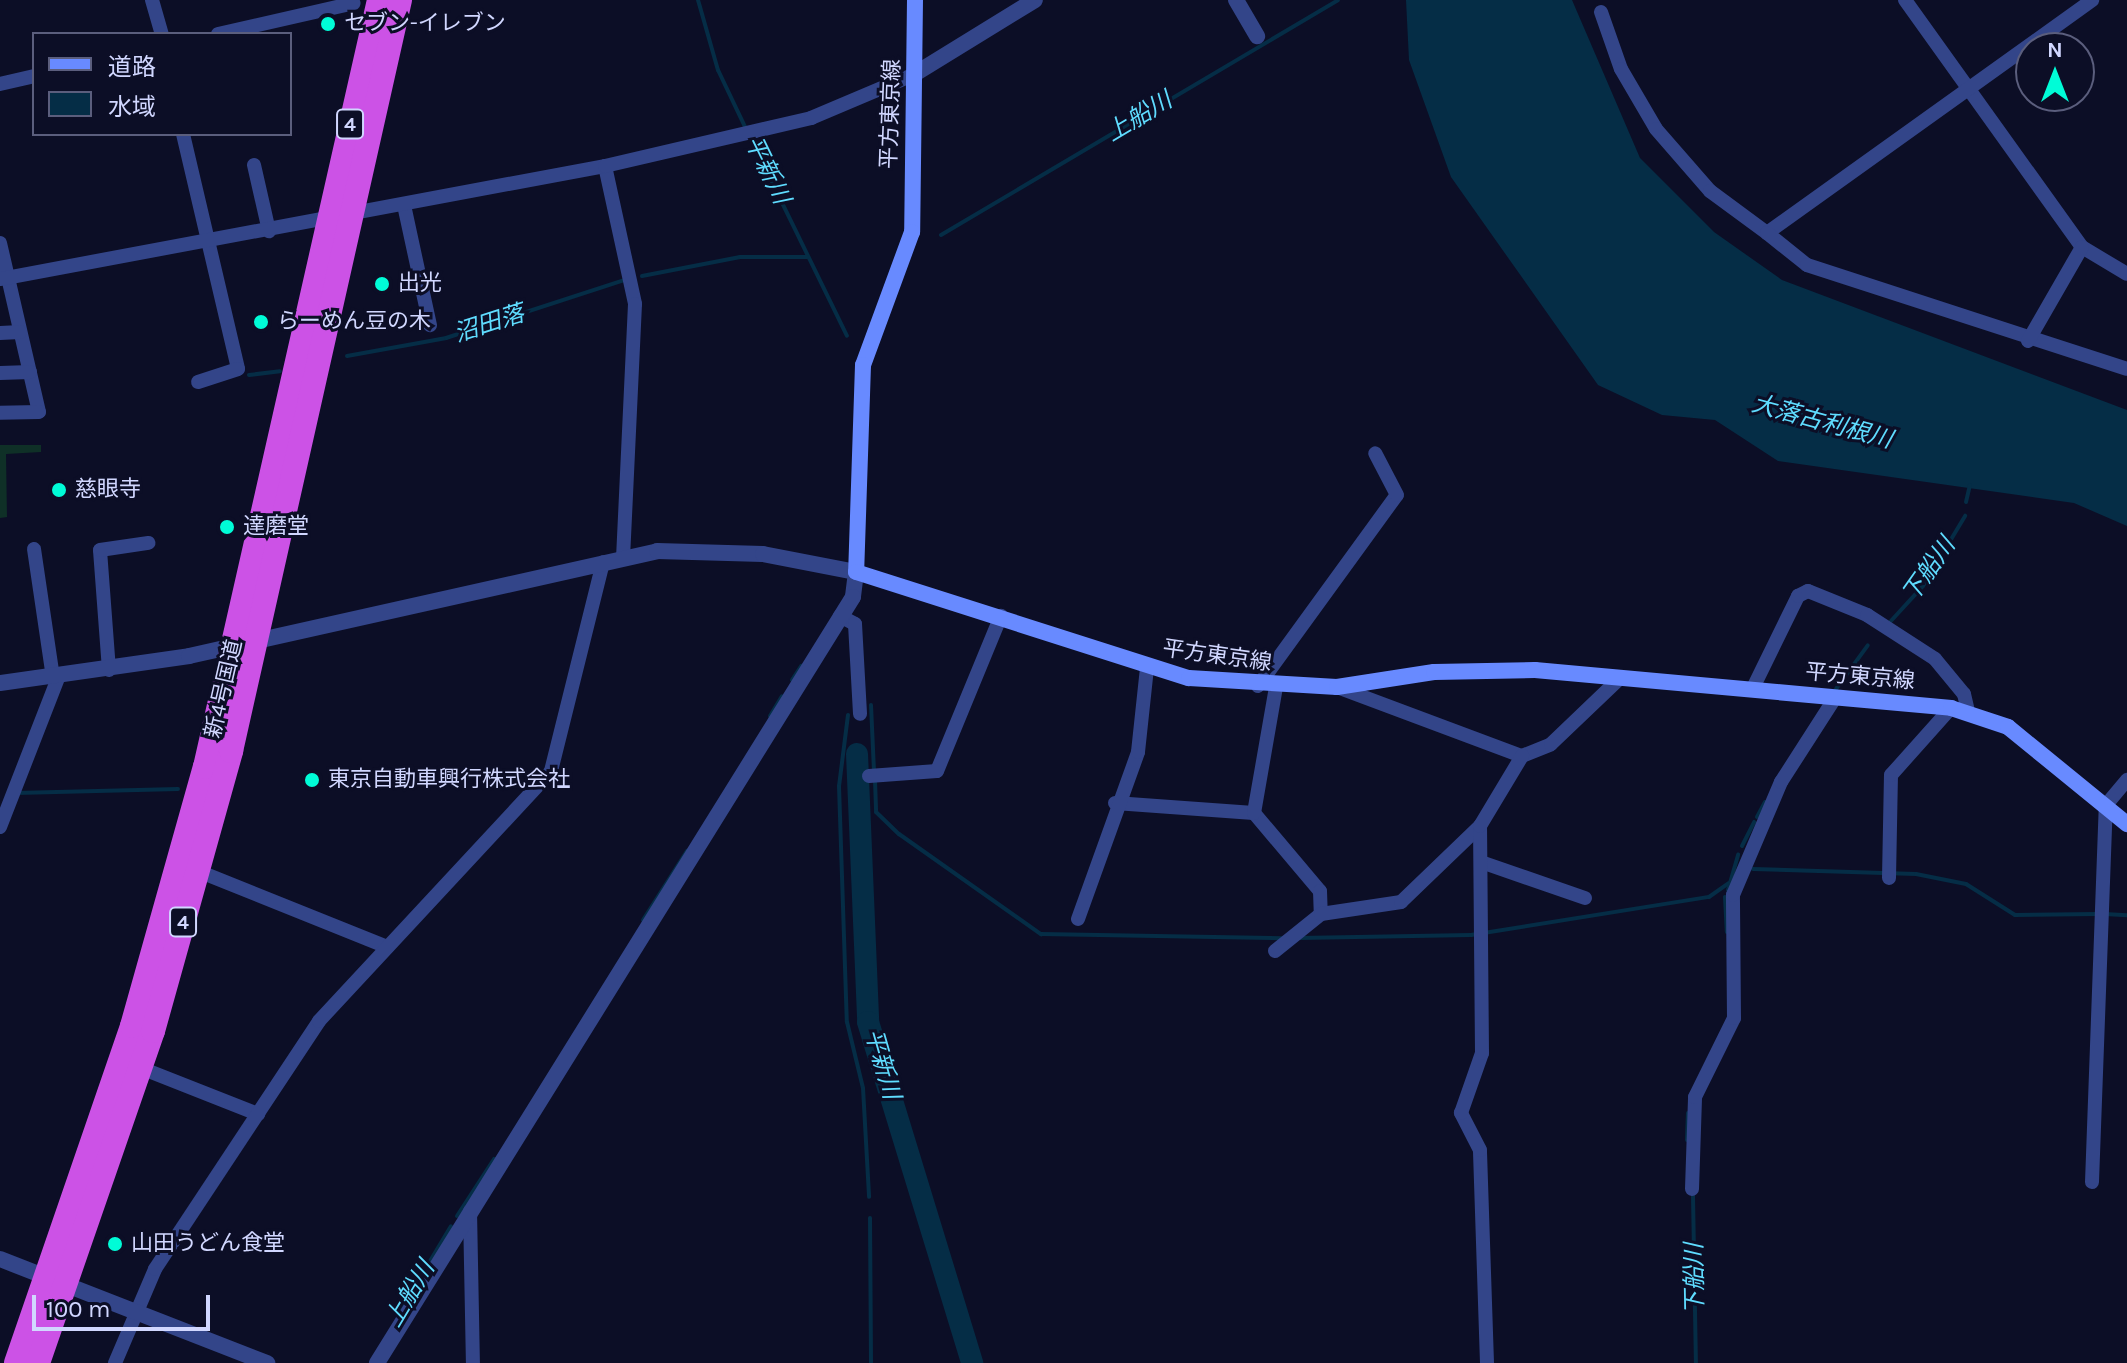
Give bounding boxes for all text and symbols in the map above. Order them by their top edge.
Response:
place label: セブン-イレブン [344,11,506,37]
marker: セブン-イレブン [319,15,337,33]
legend [32,32,292,136]
north arrow [2015,32,2095,112]
text: N [2047,37,2063,63]
text: 道路 [108,53,156,81]
street label: 平方東京線 [876,59,906,169]
water label: 上船川 [1101,86,1177,148]
text: 水域 [108,93,156,121]
road number: 4 [336,108,364,140]
water label: 平新川 [738,131,796,209]
place label: 出光 [398,271,442,297]
marker: 出光 [373,275,391,293]
water label: 沼田落 [450,299,528,349]
place label: らーめん豆の木 [277,309,431,335]
marker: らーめん豆の木 [252,313,270,331]
water label: 大落古利根川 [1749,389,1895,455]
place label: 慈眼寺 [75,477,141,503]
marker: 慈眼寺 [50,481,68,499]
place label: 達磨堂 [243,514,309,540]
marker: 達磨堂 [218,518,236,536]
water label: 下船川 [1897,532,1961,608]
street label: 平方東京線 [1161,635,1273,677]
street label: 新4号国道 [200,637,248,741]
street label: 平方東京線 [1804,659,1916,695]
place label: 東京自動車興行株式会社 [328,767,570,793]
marker: 東京自動車興行株式会社 [303,771,321,789]
road number: 4 [169,906,197,938]
water label: 平新川 [858,1025,906,1103]
place label: 山田うどん食堂 [131,1231,285,1257]
marker: 山田うどん食堂 [106,1235,124,1253]
water label: 下船川 [1680,1243,1710,1315]
water label: 上船川 [379,1256,441,1332]
scale bar [36,1279,214,1329]
text: 100 m [46,1295,111,1323]

